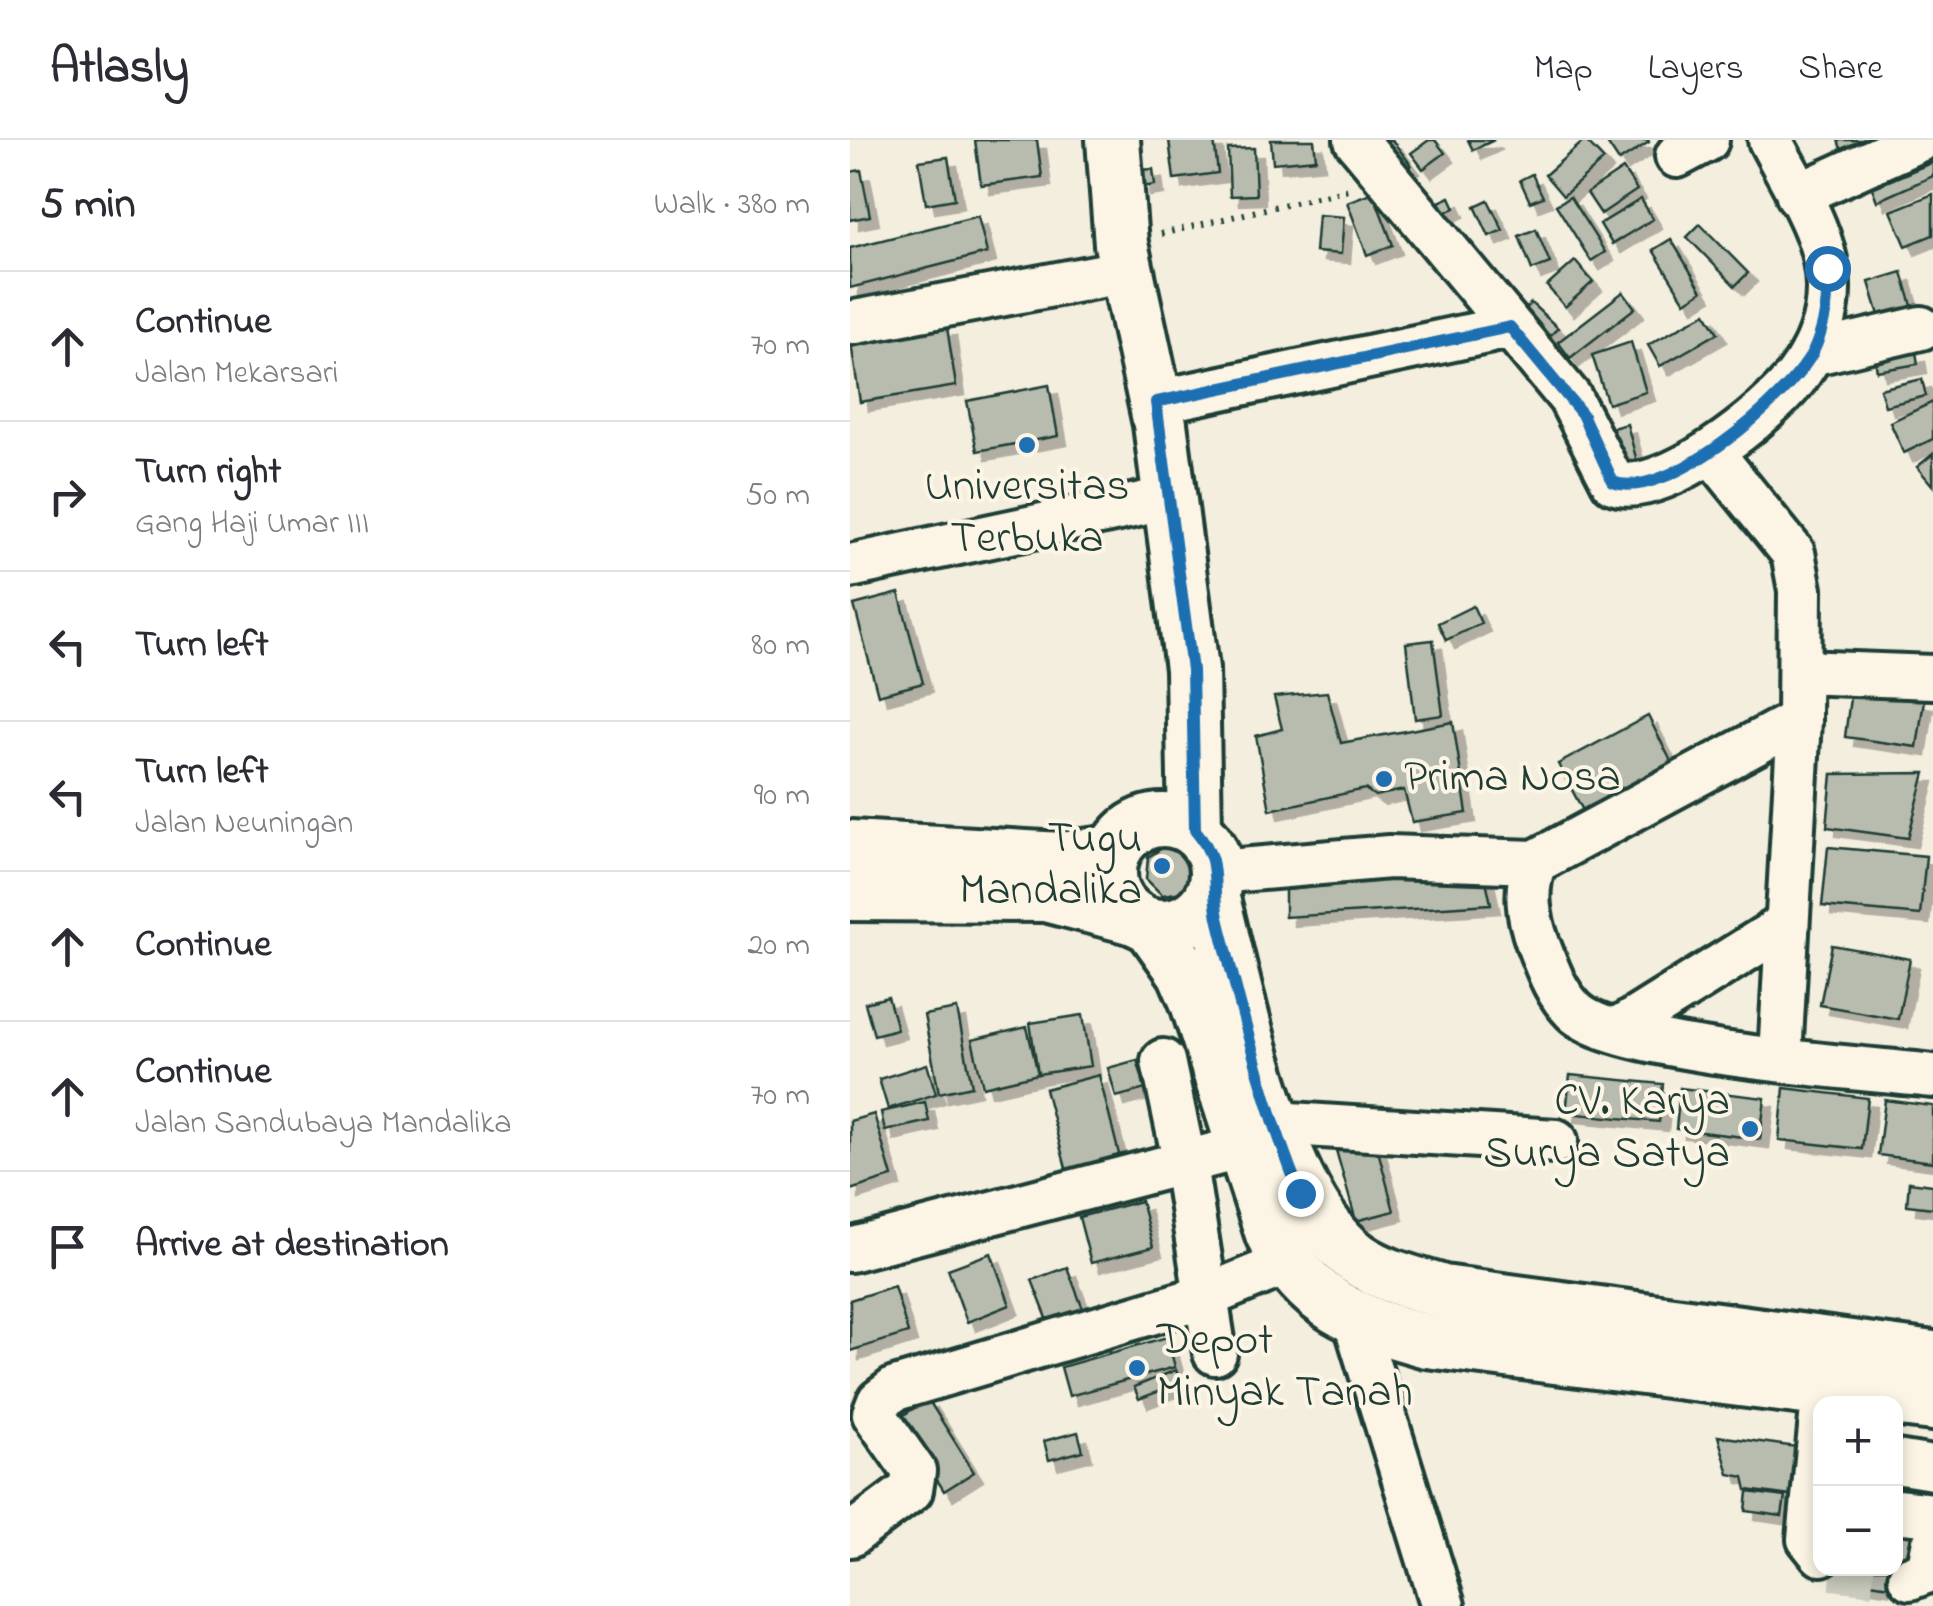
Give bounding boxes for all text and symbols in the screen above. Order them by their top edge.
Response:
text: Atlasly [50,34,189,104]
text: Map [1534,44,1593,95]
text: Layers [1648,44,1743,95]
text: Share [1798,44,1883,95]
text: 5 min [40,175,135,236]
text: Walk · 380 m [654,182,810,229]
route start [1805,246,1851,292]
text: Continue [135,295,271,351]
icon: ahead [40,319,95,374]
text: 70 m [750,323,810,370]
text: Jalan Mekarsari [135,351,339,398]
marker: Universitas Terbuka [1016,434,1038,456]
text: Turn right [135,445,281,501]
place label: Universitas Terbuka [925,455,1129,573]
icon: right [40,469,95,524]
text: 50 m [745,473,810,520]
text: Gang Haji Umar III [135,501,369,548]
text: Turn left [135,618,268,674]
icon: left [40,619,95,674]
text: 80 m [751,623,810,670]
text: Turn left [135,745,268,801]
place label: Prima Nosa [1404,746,1621,812]
marker: Prima Nosa [1373,768,1395,790]
icon: left [40,769,95,824]
text: 90 m [754,773,810,820]
text: Jalan Neuningan [135,801,353,848]
place label: Tugu Mandalika [959,807,1142,925]
marker: Tugu Mandalika [1151,855,1173,877]
text: Continue [135,918,271,974]
icon: ahead [40,919,95,974]
text: 20 m [747,923,810,970]
text: Continue [135,1045,271,1101]
icon: ahead [40,1069,95,1124]
place label: CV. Karya Surya Satya [1483,1070,1730,1188]
text: 70 m [750,1073,810,1120]
text: Jalan Sandubaya Mandalika [135,1101,512,1148]
marker: CV. Karya Surya Satya [1739,1118,1761,1140]
route end [1278,1171,1324,1217]
text: Arrive at destination [135,1218,449,1274]
icon: arrive [40,1219,95,1274]
place label: Depot Minyak Tanah [1156,1309,1413,1427]
marker: Depot Minyak Tanah [1126,1357,1148,1379]
map controls [1813,1396,1903,1576]
button: + [1813,1396,1903,1486]
button: − [1813,1486,1903,1576]

